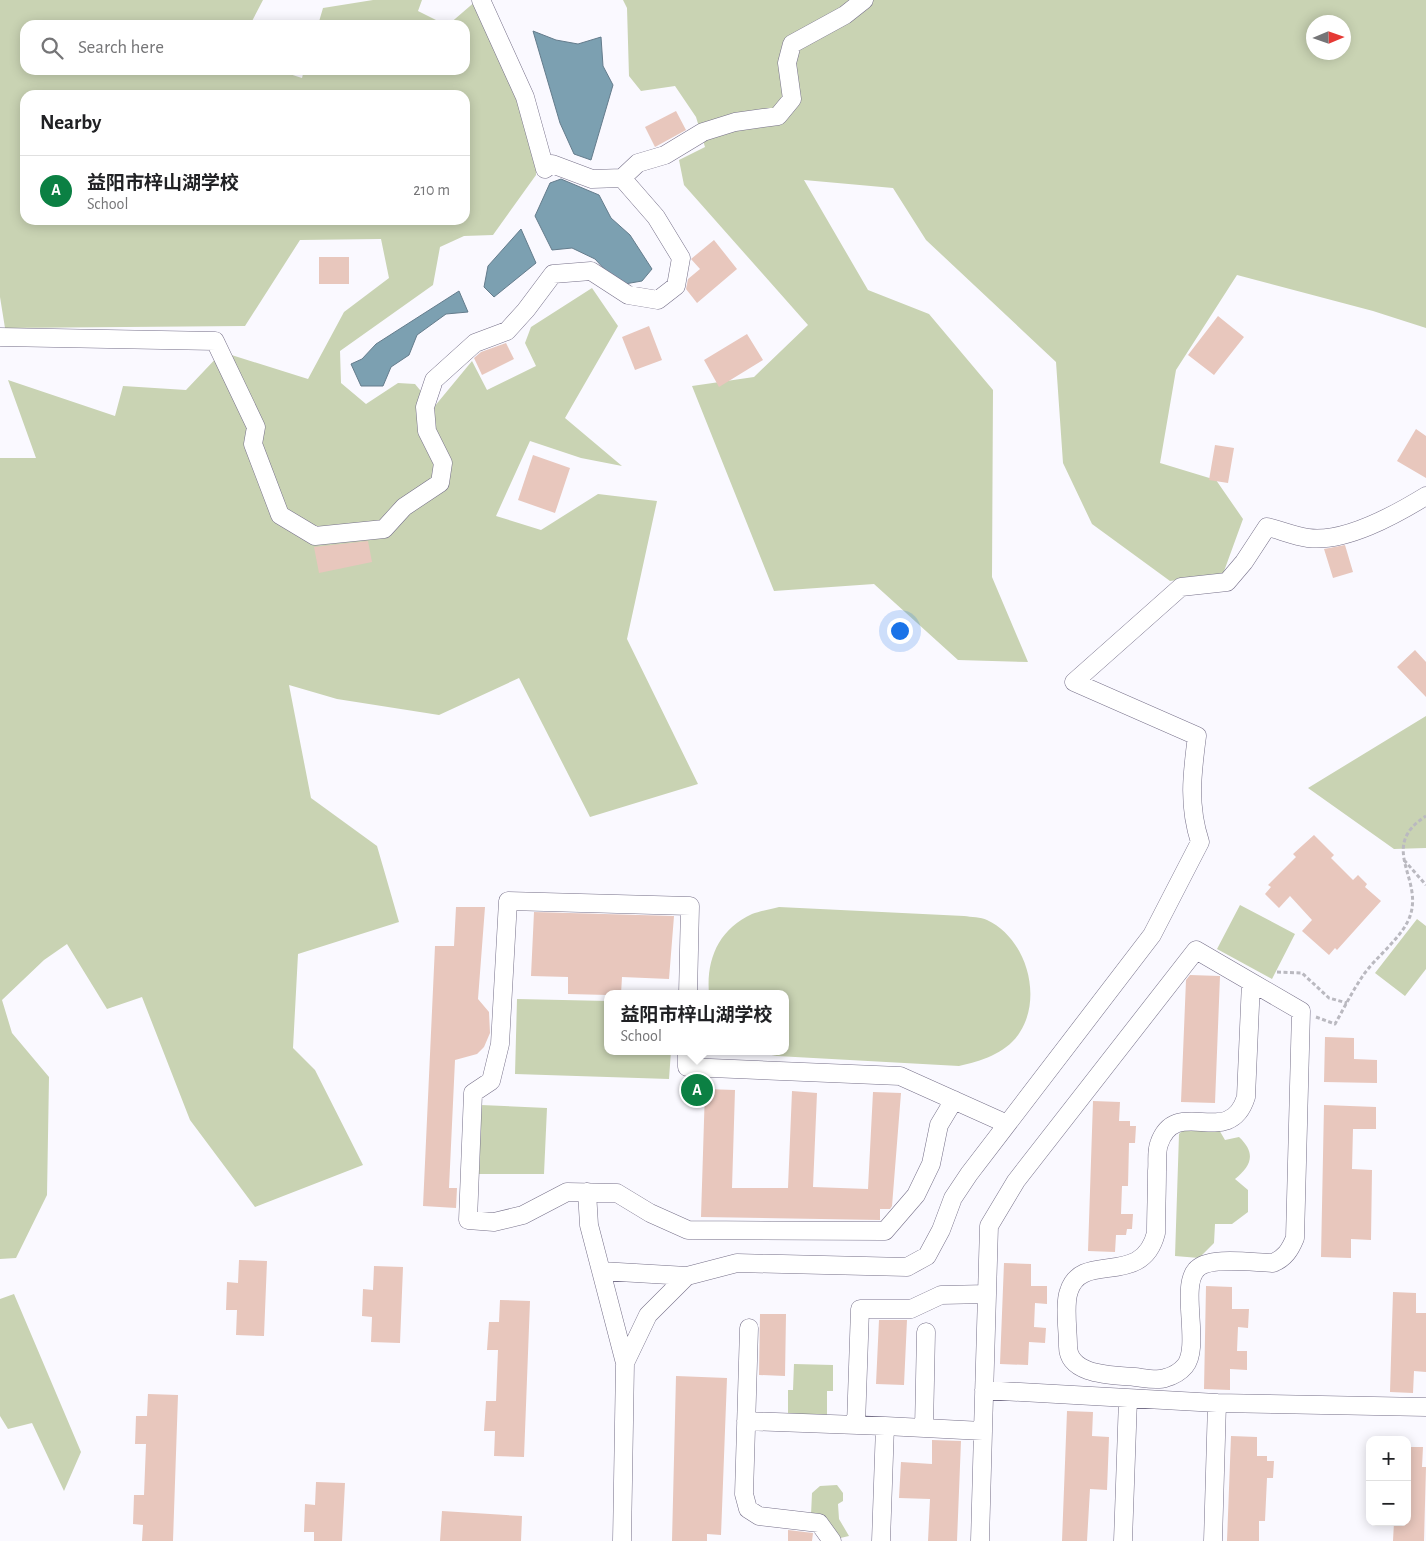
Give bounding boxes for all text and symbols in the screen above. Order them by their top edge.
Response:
north arrow [1306,15,1351,60]
search box [20,20,470,75]
icon: search [38,34,66,62]
text: Search here [78,38,164,57]
text: Nearby [40,112,101,133]
text: 益阳市梓山湖学校 [87,174,239,193]
text: A [51,182,61,198]
text: 210 m [413,182,450,198]
text: School [87,196,128,212]
your location [887,618,913,644]
popup [604,990,789,1055]
text: 益阳市梓山湖学校 [620,1006,773,1025]
text: School [620,1028,662,1044]
pin: A [681,1071,713,1109]
map controls [1366,1436,1411,1526]
button: + [1366,1436,1411,1481]
button: − [1366,1481,1411,1526]

